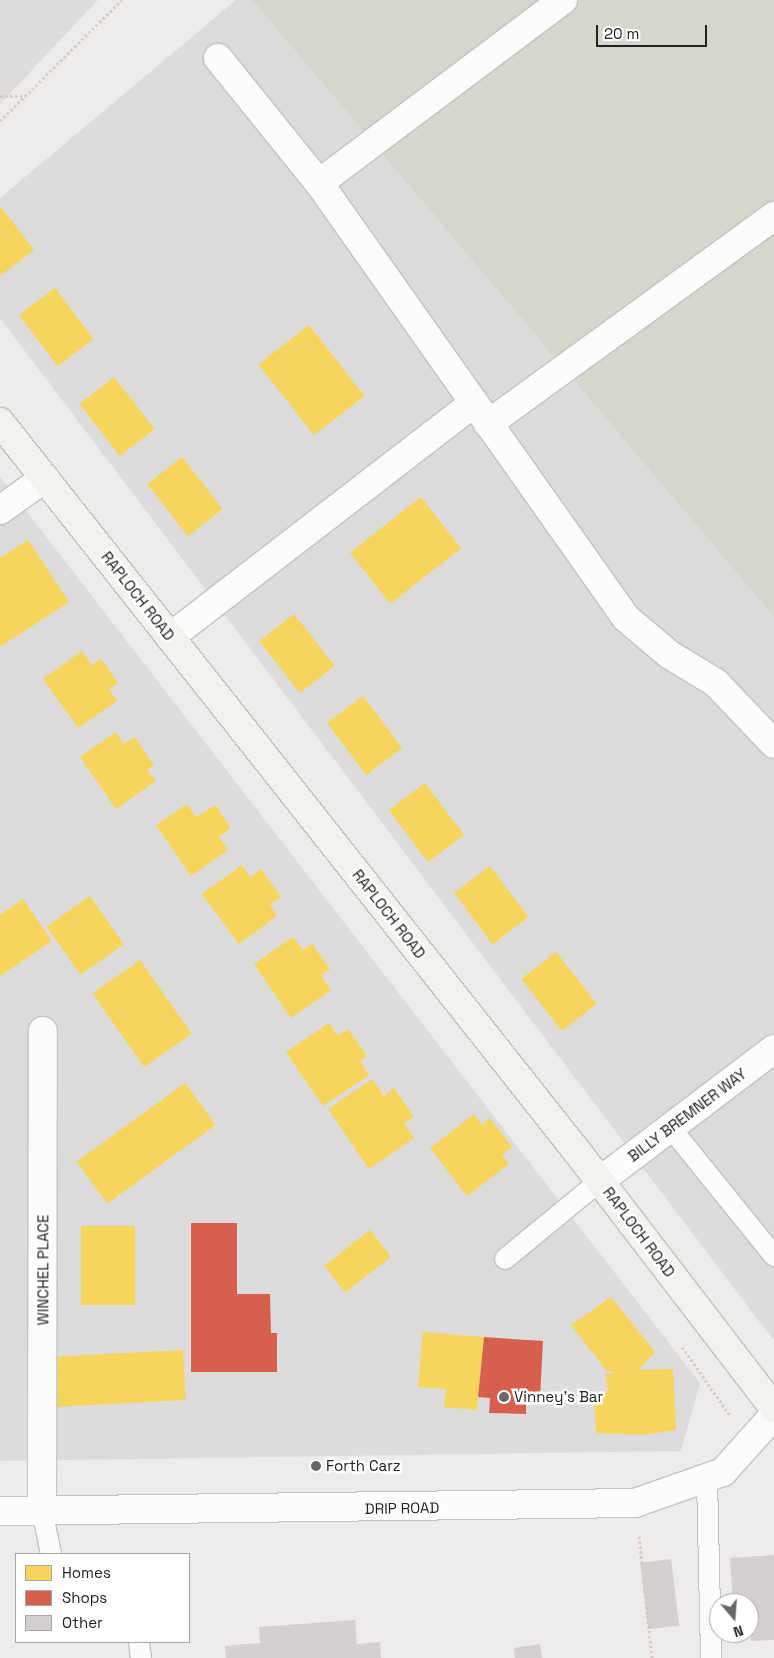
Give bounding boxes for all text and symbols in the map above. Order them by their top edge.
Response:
scale bar [599,15,710,47]
text: 20 m [604,24,639,43]
street label: RAPLOCH ROAD [98,548,178,644]
street label: RAPLOCH ROAD [349,866,429,962]
street label: BILLY BREMNER WAY [624,1065,750,1165]
street label: RAPLOCH ROAD [599,1183,679,1281]
street label: WINCHEL PLACE [34,1214,52,1326]
place label: Vinney's Bar [514,1388,603,1406]
marker: Vinney's Bar [498,1391,510,1403]
place label: Forth Carz [326,1457,401,1475]
marker: Forth Carz [310,1460,322,1472]
street label: DRIP ROAD [365,1498,439,1518]
legend [15,1553,190,1643]
text: Homes [62,1563,111,1582]
text: Shops [62,1588,107,1607]
north arrow [709,1593,759,1643]
text: Other [62,1613,103,1632]
text: N [731,1621,746,1641]

